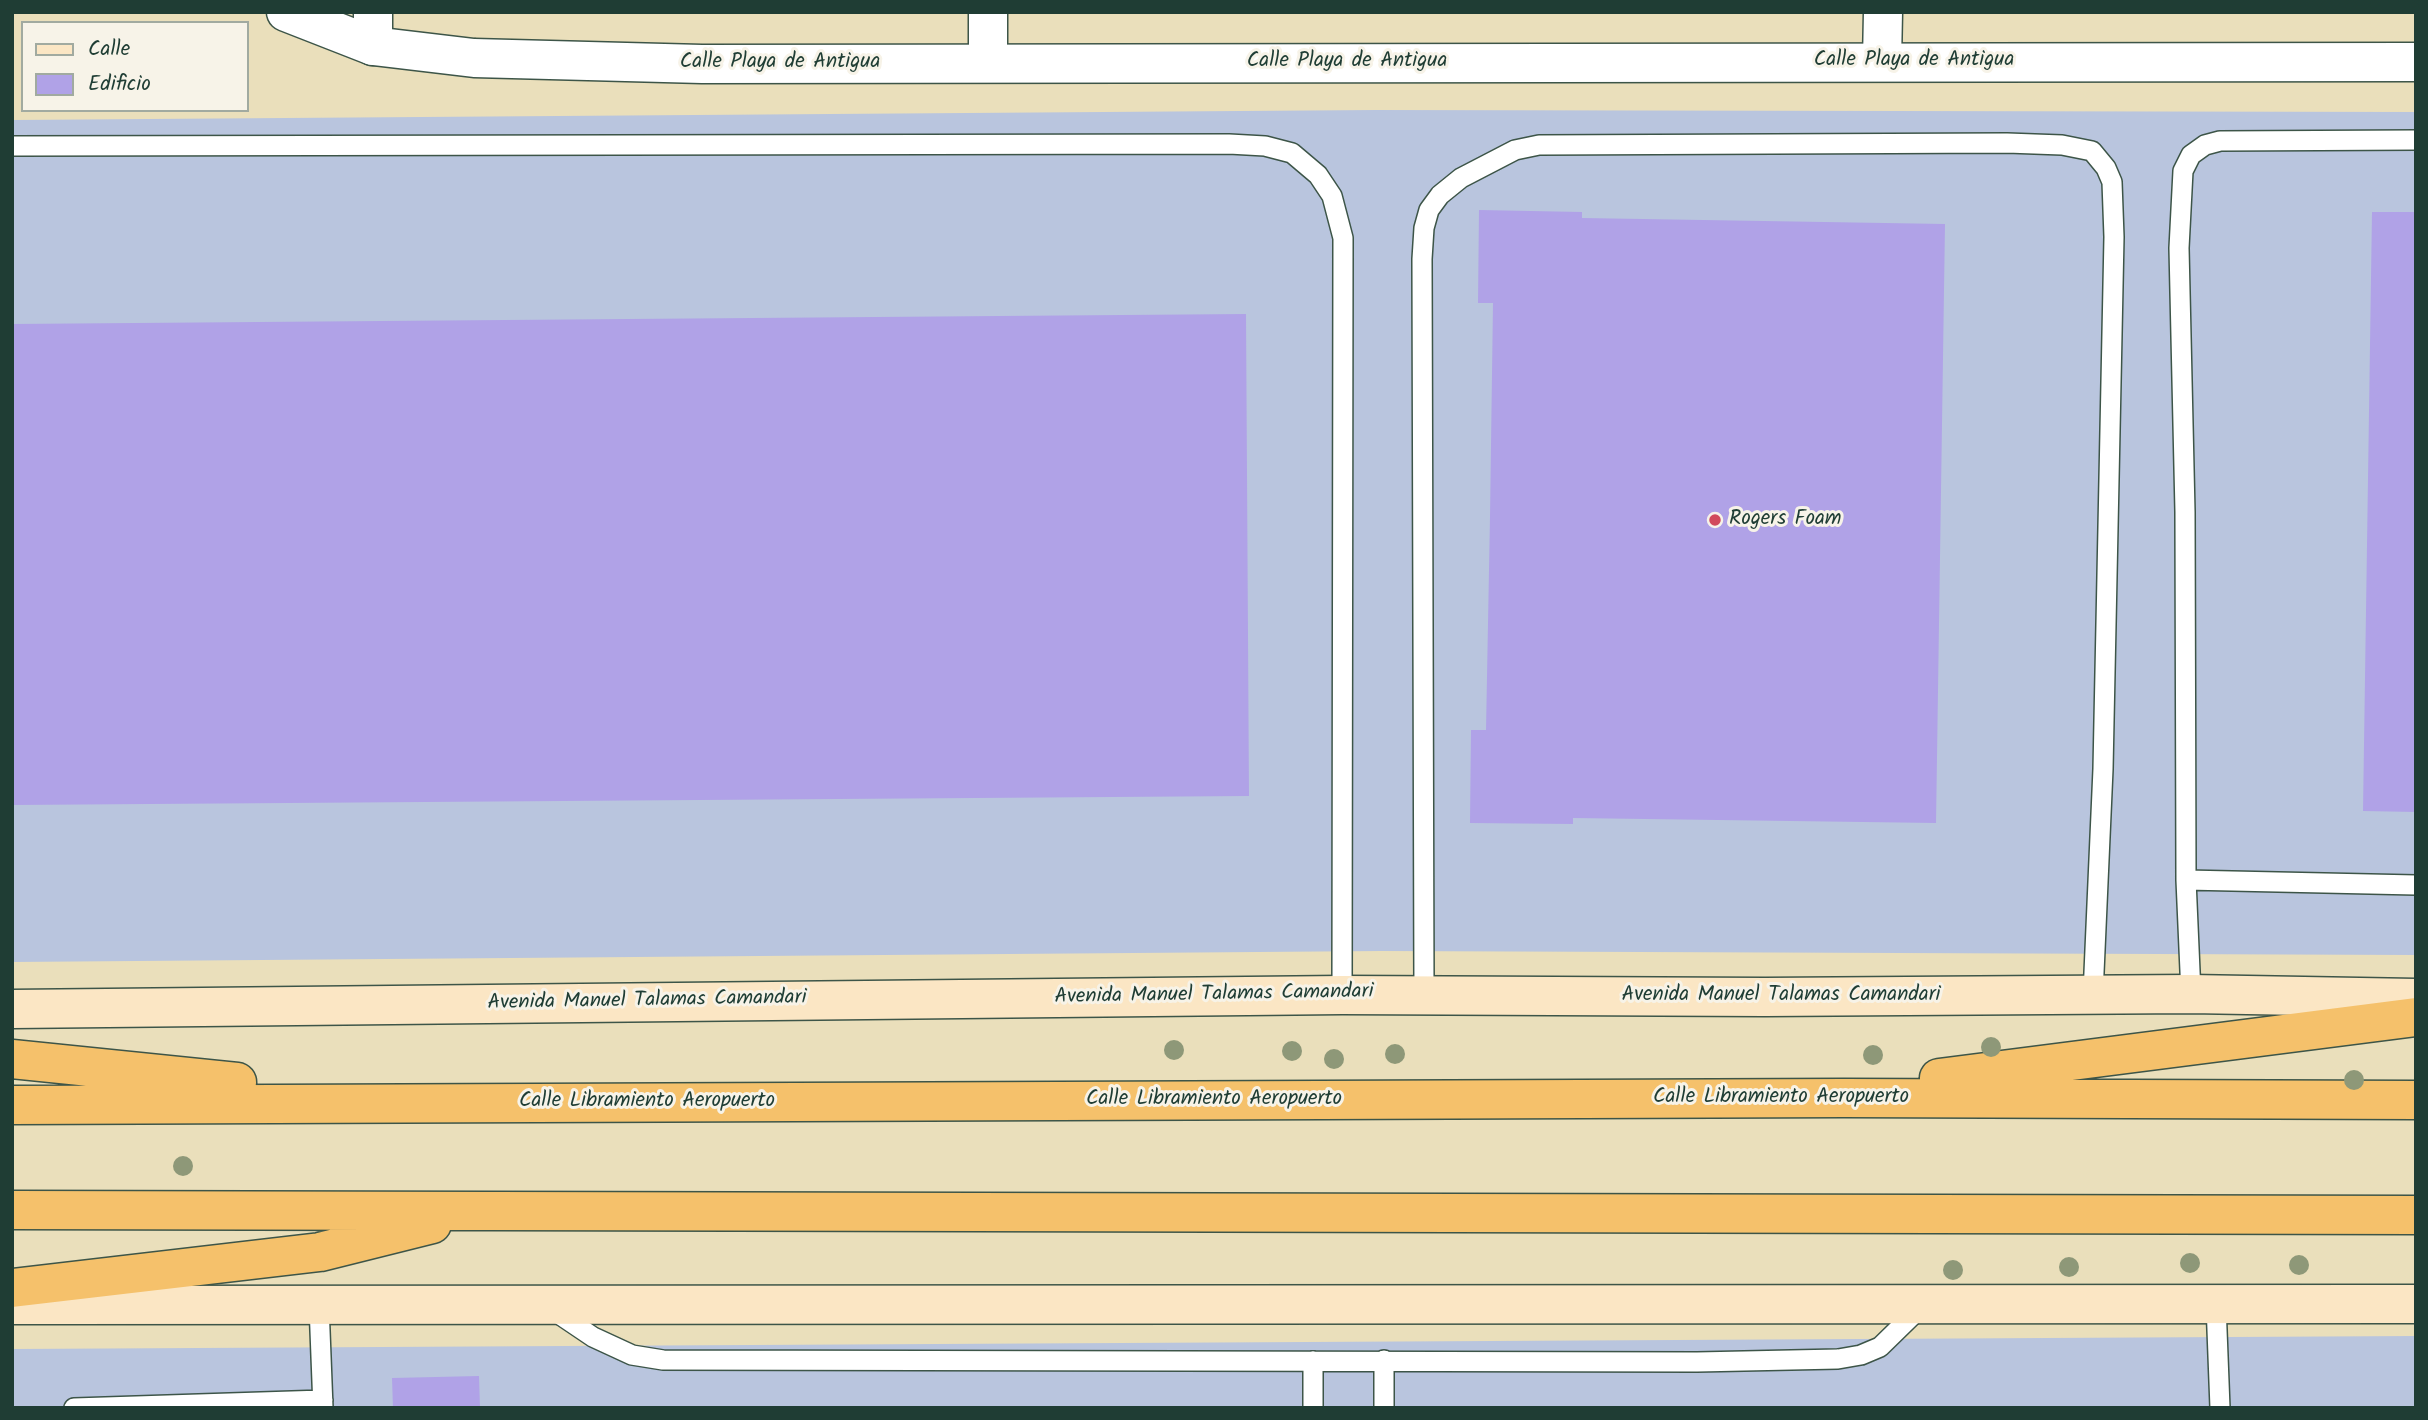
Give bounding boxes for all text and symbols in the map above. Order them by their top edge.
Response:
legend [21,21,248,112]
text: Calle [88,33,130,66]
street label: Calle Playa de Antigua [1814,48,2014,74]
street label: Calle Playa de Antigua [1247,49,1447,75]
street label: Calle Playa de Antigua [680,50,880,76]
text: Edificio [88,68,151,101]
place label: Rogers Foam [1729,507,1842,533]
marker: Rogers Foam [1707,512,1723,528]
street label: Avenida Manuel Talamas Camandari [1054,981,1374,1011]
street label: Avenida Manuel Talamas Camandari [1621,983,1941,1009]
street label: Avenida Manuel Talamas Camandari [487,987,807,1017]
street label: Calle Libramiento Aeropuerto [1653,1085,1909,1111]
street label: Calle Libramiento Aeropuerto [1086,1087,1342,1113]
street label: Calle Libramiento Aeropuerto [519,1089,775,1115]

